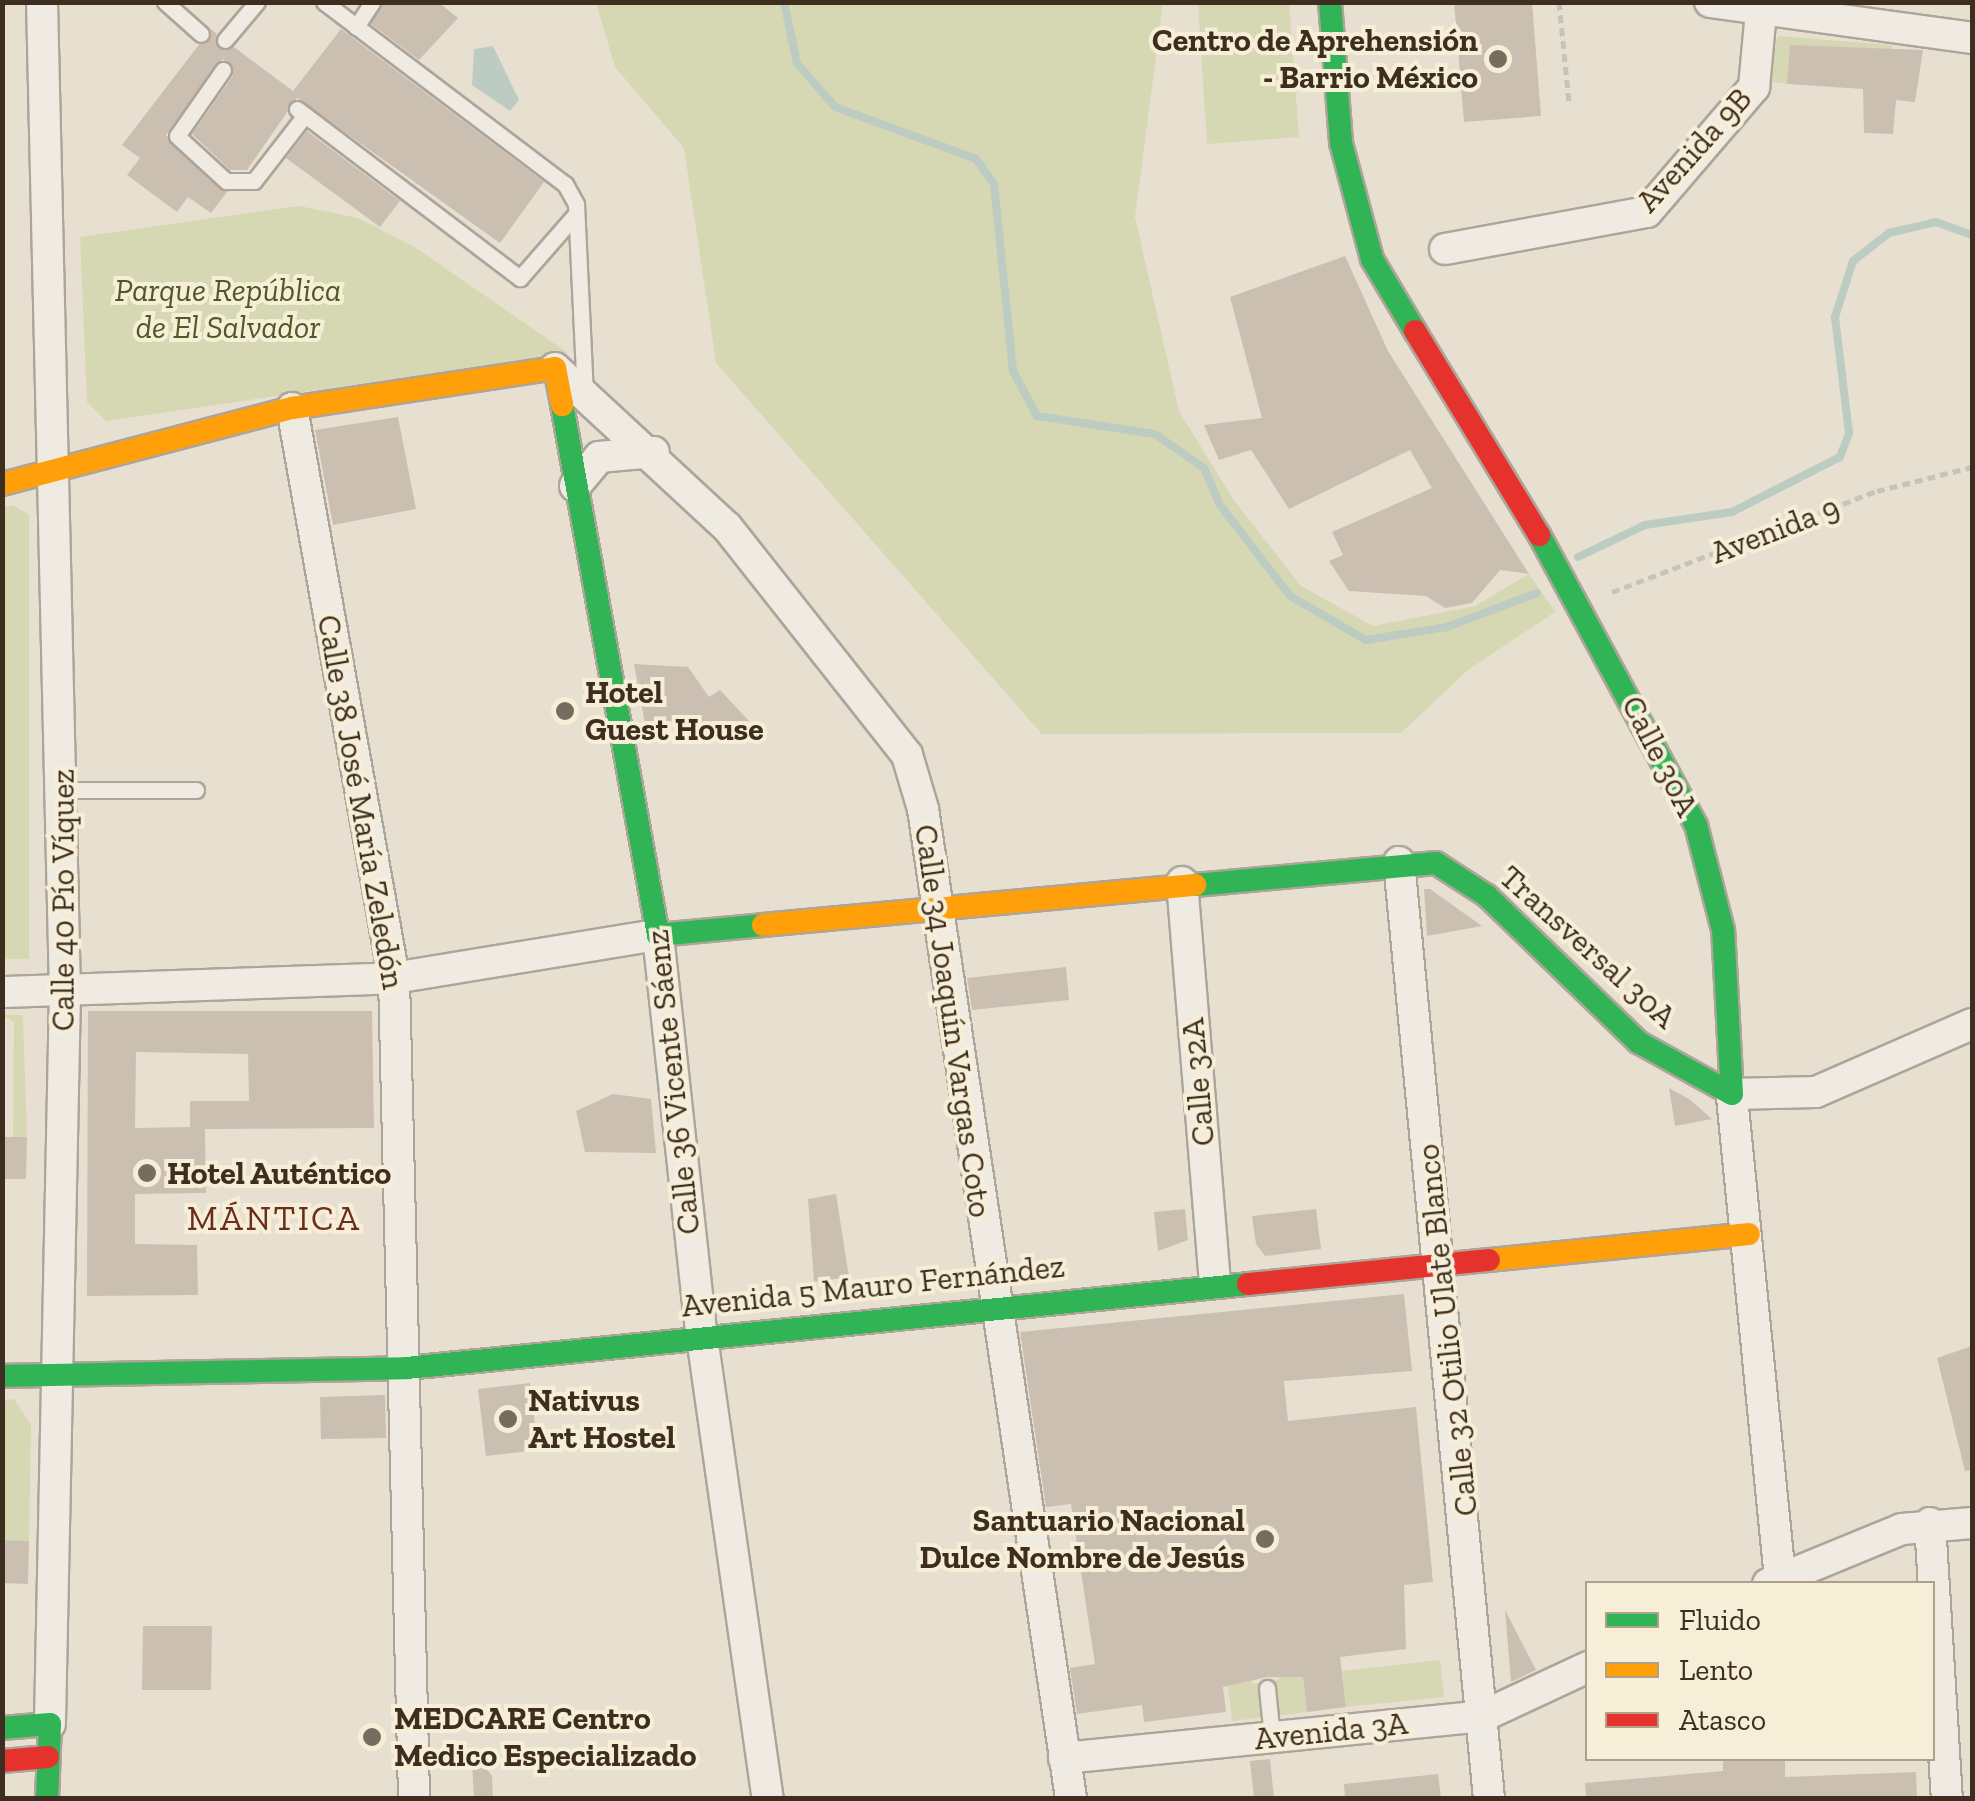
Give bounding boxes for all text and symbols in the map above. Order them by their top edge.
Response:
place label: Centro de Aprehensión - Barrio México [1151,22,1478,97]
marker: Centro de Aprehensión - Barrio México [1487,48,1509,70]
street label: Avenida 9B [1628,80,1760,220]
park label: Parque República de El Salvador [115,272,341,347]
street label: Avenida 9 [1705,488,1845,572]
street label: Calle 38 José María Zeledón [309,612,413,992]
place label: Hotel Guest House [585,674,764,749]
street label: Calle 30A [1613,689,1707,823]
marker: Hotel Guest House [554,700,576,722]
street label: Calle 40 Pío Víquez [44,768,82,1032]
street label: Calle 34 Joaquín Vargas Coto [906,821,1000,1221]
street label: Transversal 30A [1492,858,1684,1036]
street label: Calle 36 Vicente Sáenz [638,927,708,1237]
street label: Calle 32A [1173,1016,1223,1148]
street label: Calle 32 Otilio Ulate Blanco [1408,1142,1486,1518]
place label: Hotel Auténtico [167,1154,392,1192]
marker: Hotel Auténtico [136,1162,158,1184]
district label: MÁNTICA [187,1197,361,1239]
street label: Avenida 5 Mauro Fernández [680,1247,1066,1325]
place label: Nativus Art Hostel [528,1382,675,1457]
marker: Nativus Art Hostel [497,1408,519,1430]
place label: Santuario Nacional Dulce Nombre de Jesús [919,1502,1245,1577]
marker: Santuario Nacional Dulce Nombre de Jesús [1254,1528,1276,1550]
legend [1585,1581,1935,1761]
text: Fluido [1679,1602,1761,1638]
text: Lento [1679,1652,1753,1688]
place label: MEDCARE Centro Medico Especializado [394,1700,697,1775]
text: Atasco [1679,1702,1766,1738]
street label: Avenida 3A [1252,1704,1410,1758]
marker: MEDCARE Centro Medico Especializado [359,1724,385,1750]

